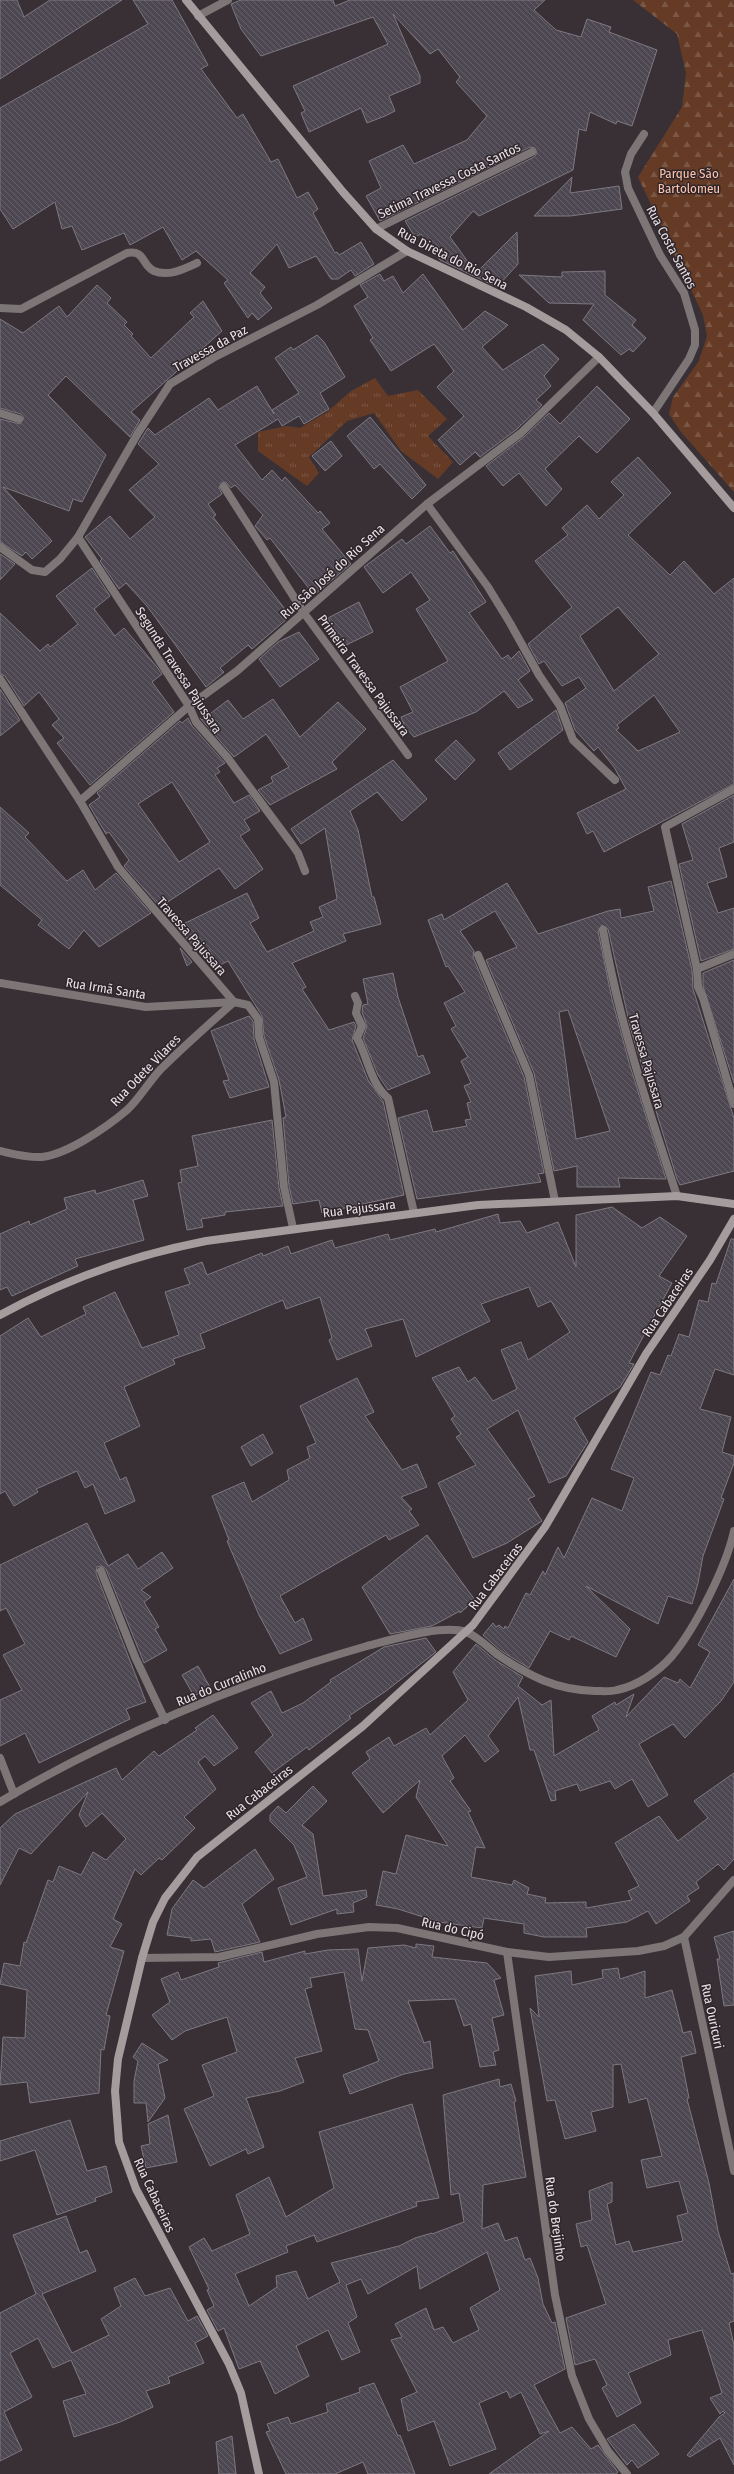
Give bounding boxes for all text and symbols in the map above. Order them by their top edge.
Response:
street label: Setima Travessa Costa Santos [376,139,523,222]
park label: Parque São Bartolomeu [658,166,720,196]
street label: Rua Costa Santos [643,203,700,292]
street label: Rua Direta do Rio Sena [395,224,510,293]
street label: Travessa da Paz [171,322,250,375]
street label: Rua Sâo José do Rio Sena [277,521,387,622]
street label: Segunda Travessa Pajussara [132,604,225,736]
street label: Primeira Travessa Pajussara [315,612,413,739]
street label: Travessa Pajussara [154,894,230,978]
street label: Rua Irmã Santa [65,975,147,1002]
street label: Travessa Pajussara [626,1012,667,1111]
street label: Rua Odete Vilares [107,1031,184,1109]
street label: Rua Pajussara [322,1197,396,1220]
street label: Rua Cabaceiras [639,1264,696,1340]
street label: Rua Cabaceiras [465,1539,526,1613]
street label: Rua do Curralinho [174,1660,268,1709]
street label: Rua Cabaceiras [223,1761,296,1823]
street label: Rua do Cipó [420,1914,486,1943]
street label: Rua Ouricuri [698,1982,727,2050]
street label: Rua Cabaceiras [131,2156,178,2235]
street label: Rua do Brejinho [542,2176,569,2262]

